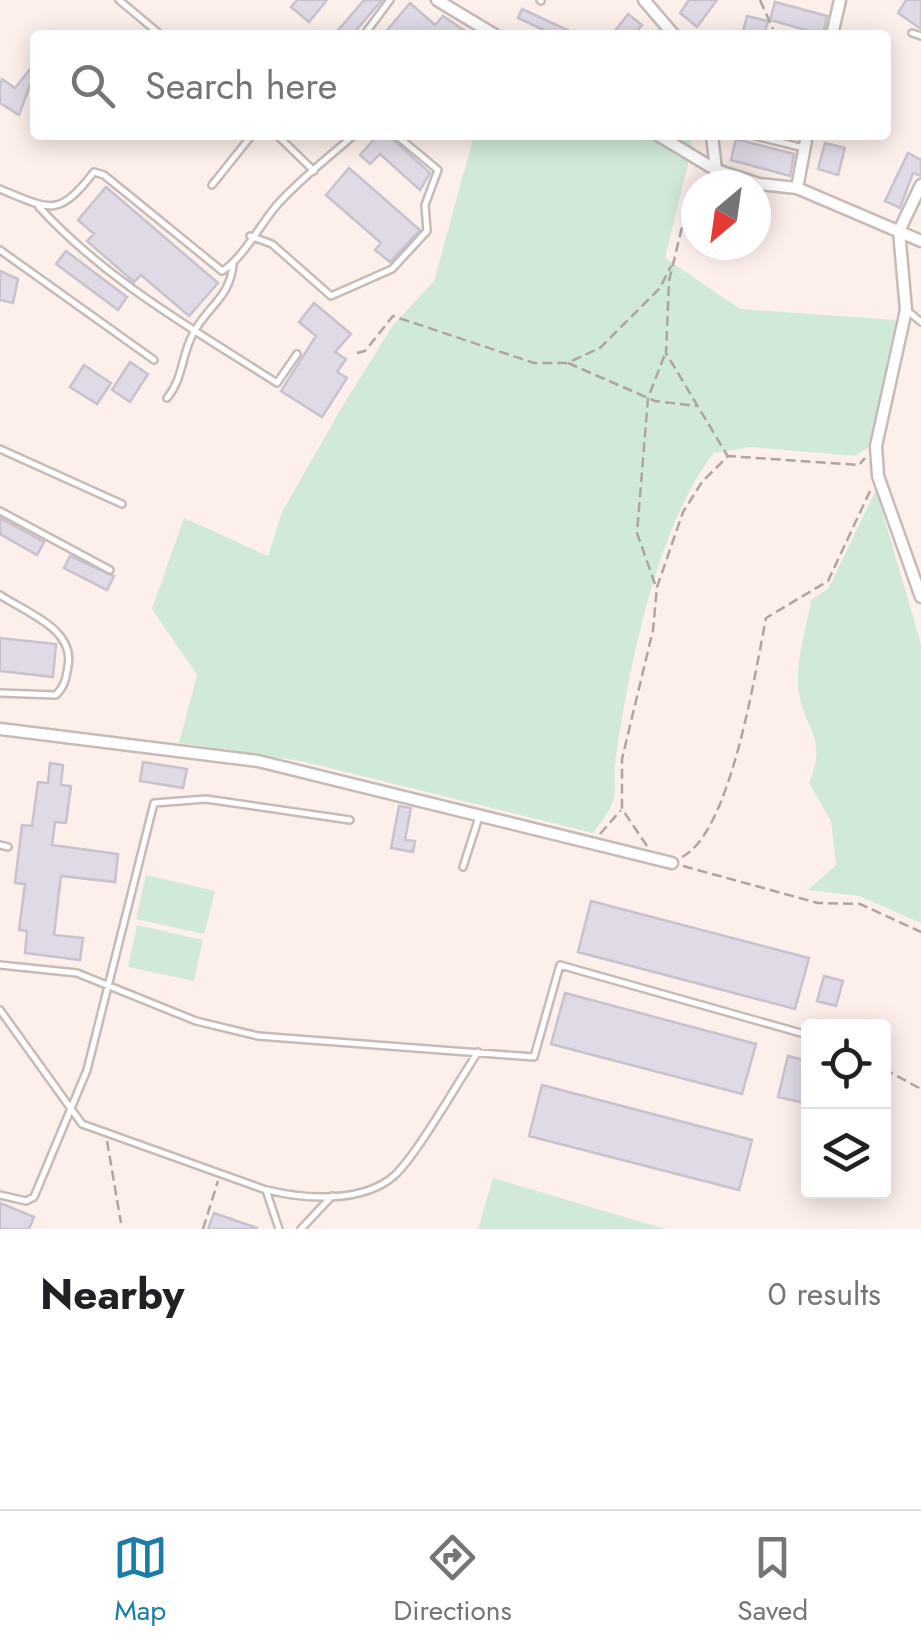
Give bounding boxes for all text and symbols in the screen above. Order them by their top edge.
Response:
search box [30,30,891,140]
icon: search [65,58,120,113]
text: Search here [145,58,337,113]
north arrow [681,170,771,260]
map controls [801,1019,891,1199]
button: locate [801,1019,891,1109]
button: layers [801,1109,891,1199]
text: Nearby [40,1264,184,1325]
text: 0 results [768,1271,881,1317]
tab: Map [113,1530,168,1631]
tab: Directions [393,1530,512,1631]
tab: Saved [737,1530,808,1631]

